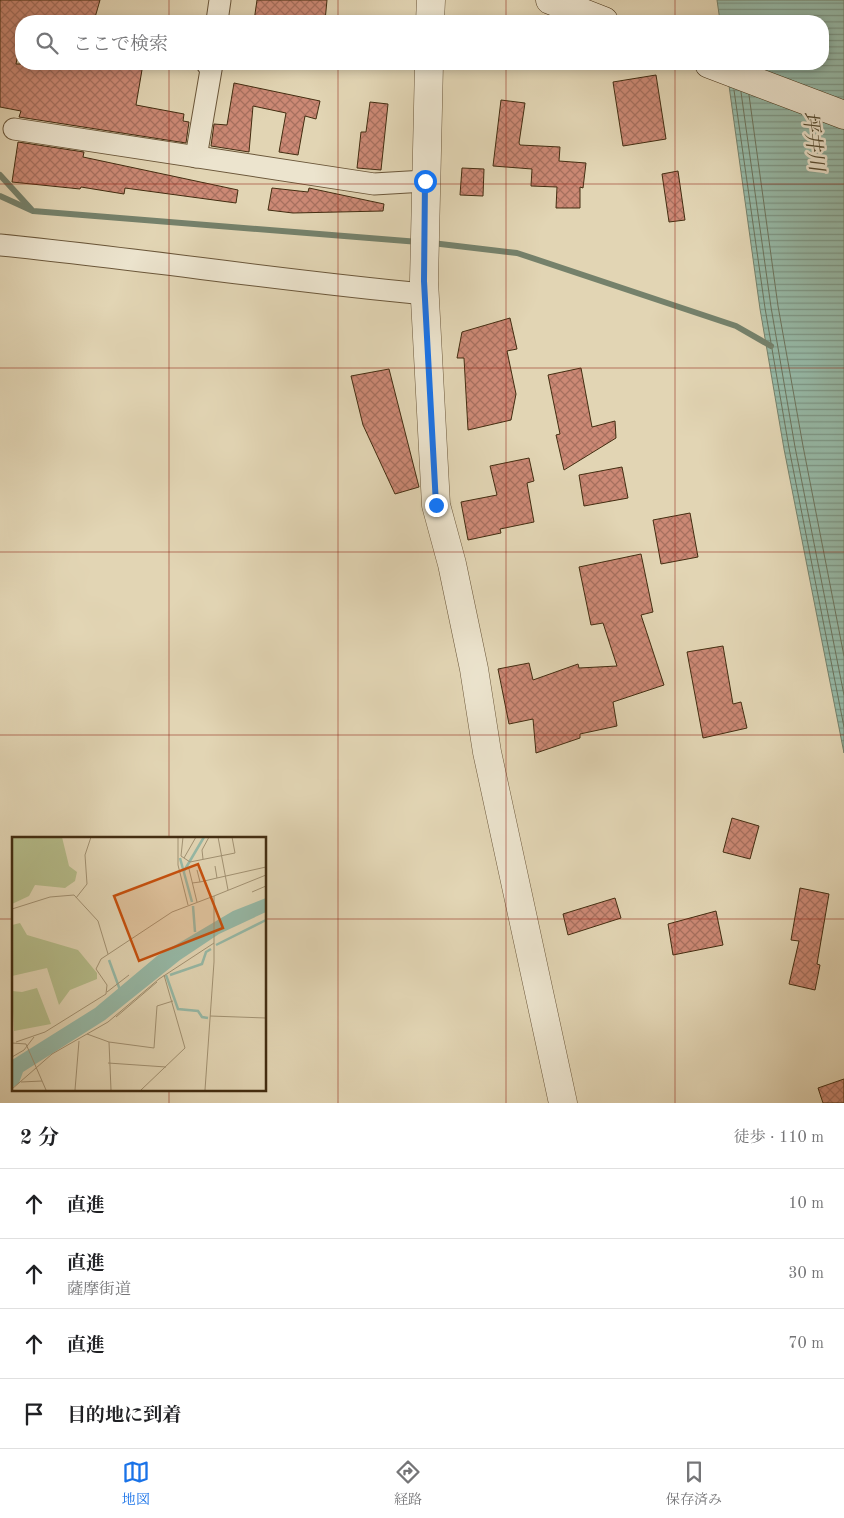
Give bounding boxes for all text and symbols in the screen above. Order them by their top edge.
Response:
search box [15,15,829,70]
icon: search [33,29,61,57]
text: ここで検索 [73,36,168,55]
water label: 坪井川 [798,110,828,174]
route start [414,170,437,193]
route end [425,494,448,517]
inset map [12,837,266,1090]
text: 2 分 [20,1128,59,1149]
text: 徒歩 · 110 m [734,1130,824,1146]
icon: ahead [20,1190,48,1218]
text: 10 m [788,1196,824,1212]
text: 直進 [67,1197,105,1216]
text: 直進 [67,1255,105,1274]
icon: ahead [20,1260,48,1288]
text: 30 m [788,1266,824,1282]
text: 薩摩街道 [67,1282,131,1298]
icon: ahead [20,1330,48,1358]
text: 70 m [788,1336,824,1352]
text: 直進 [67,1337,105,1356]
icon: arrive [20,1400,48,1428]
text: 目的地に到着 [67,1407,181,1426]
tab: 地図 [122,1458,150,1509]
tab: 経路 [394,1458,422,1509]
tab: 保存済み [666,1458,722,1509]

